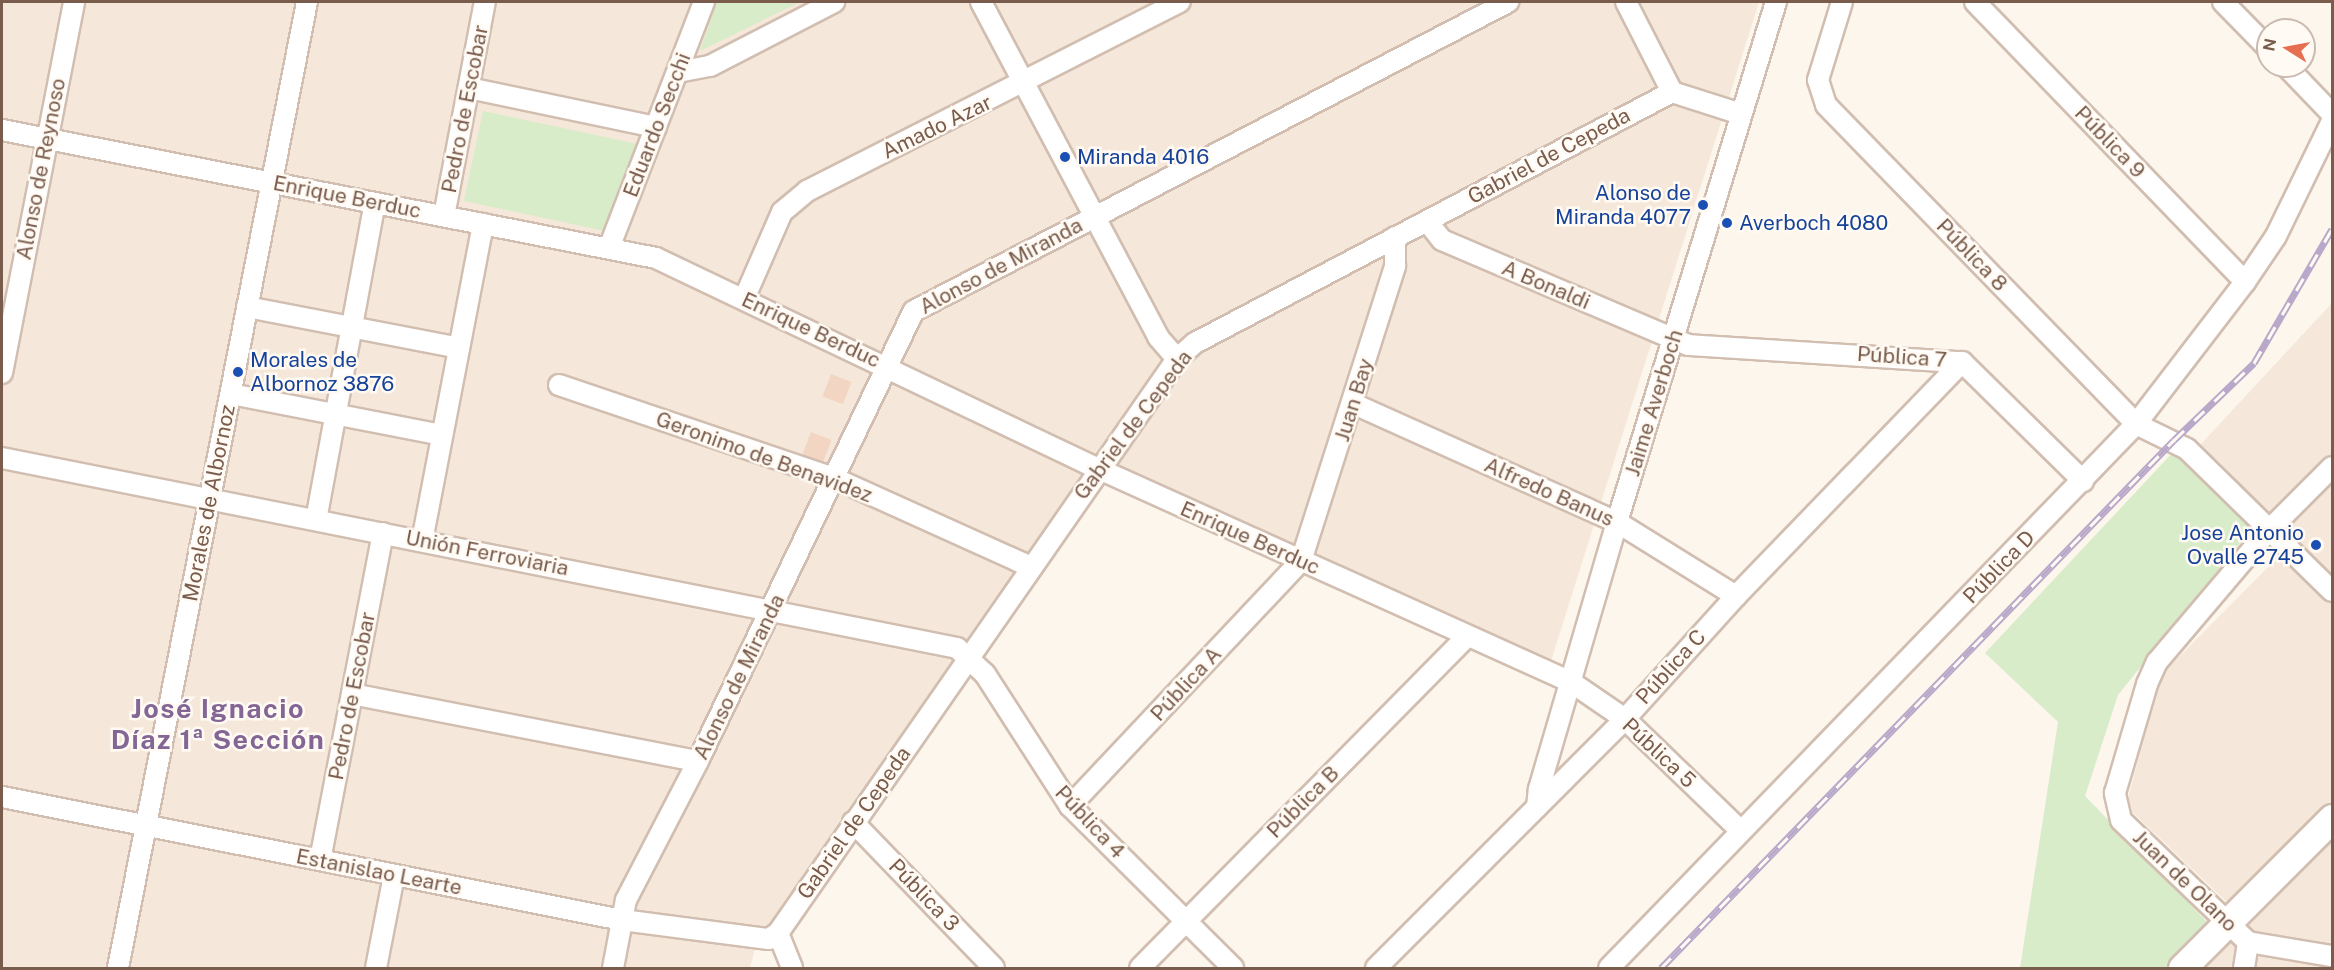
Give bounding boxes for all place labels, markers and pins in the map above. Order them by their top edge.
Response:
place label: Miranda 4016 [1077,144,1209,170]
marker: Miranda 4016 [1058,150,1072,164]
place label: Alonso de Miranda 4077 [1555,180,1691,230]
marker: Alonso de Miranda 4077 [1696,198,1710,212]
place label: Averboch 4080 [1739,210,1888,236]
marker: Averboch 4080 [1720,216,1734,230]
place label: Morales de Albornoz 3876 [250,347,394,397]
marker: Morales de Albornoz 3876 [231,365,245,379]
place label: Jose Antonio Ovalle 2745 [2181,520,2304,570]
marker: Jose Antonio Ovalle 2745 [2309,538,2323,552]

